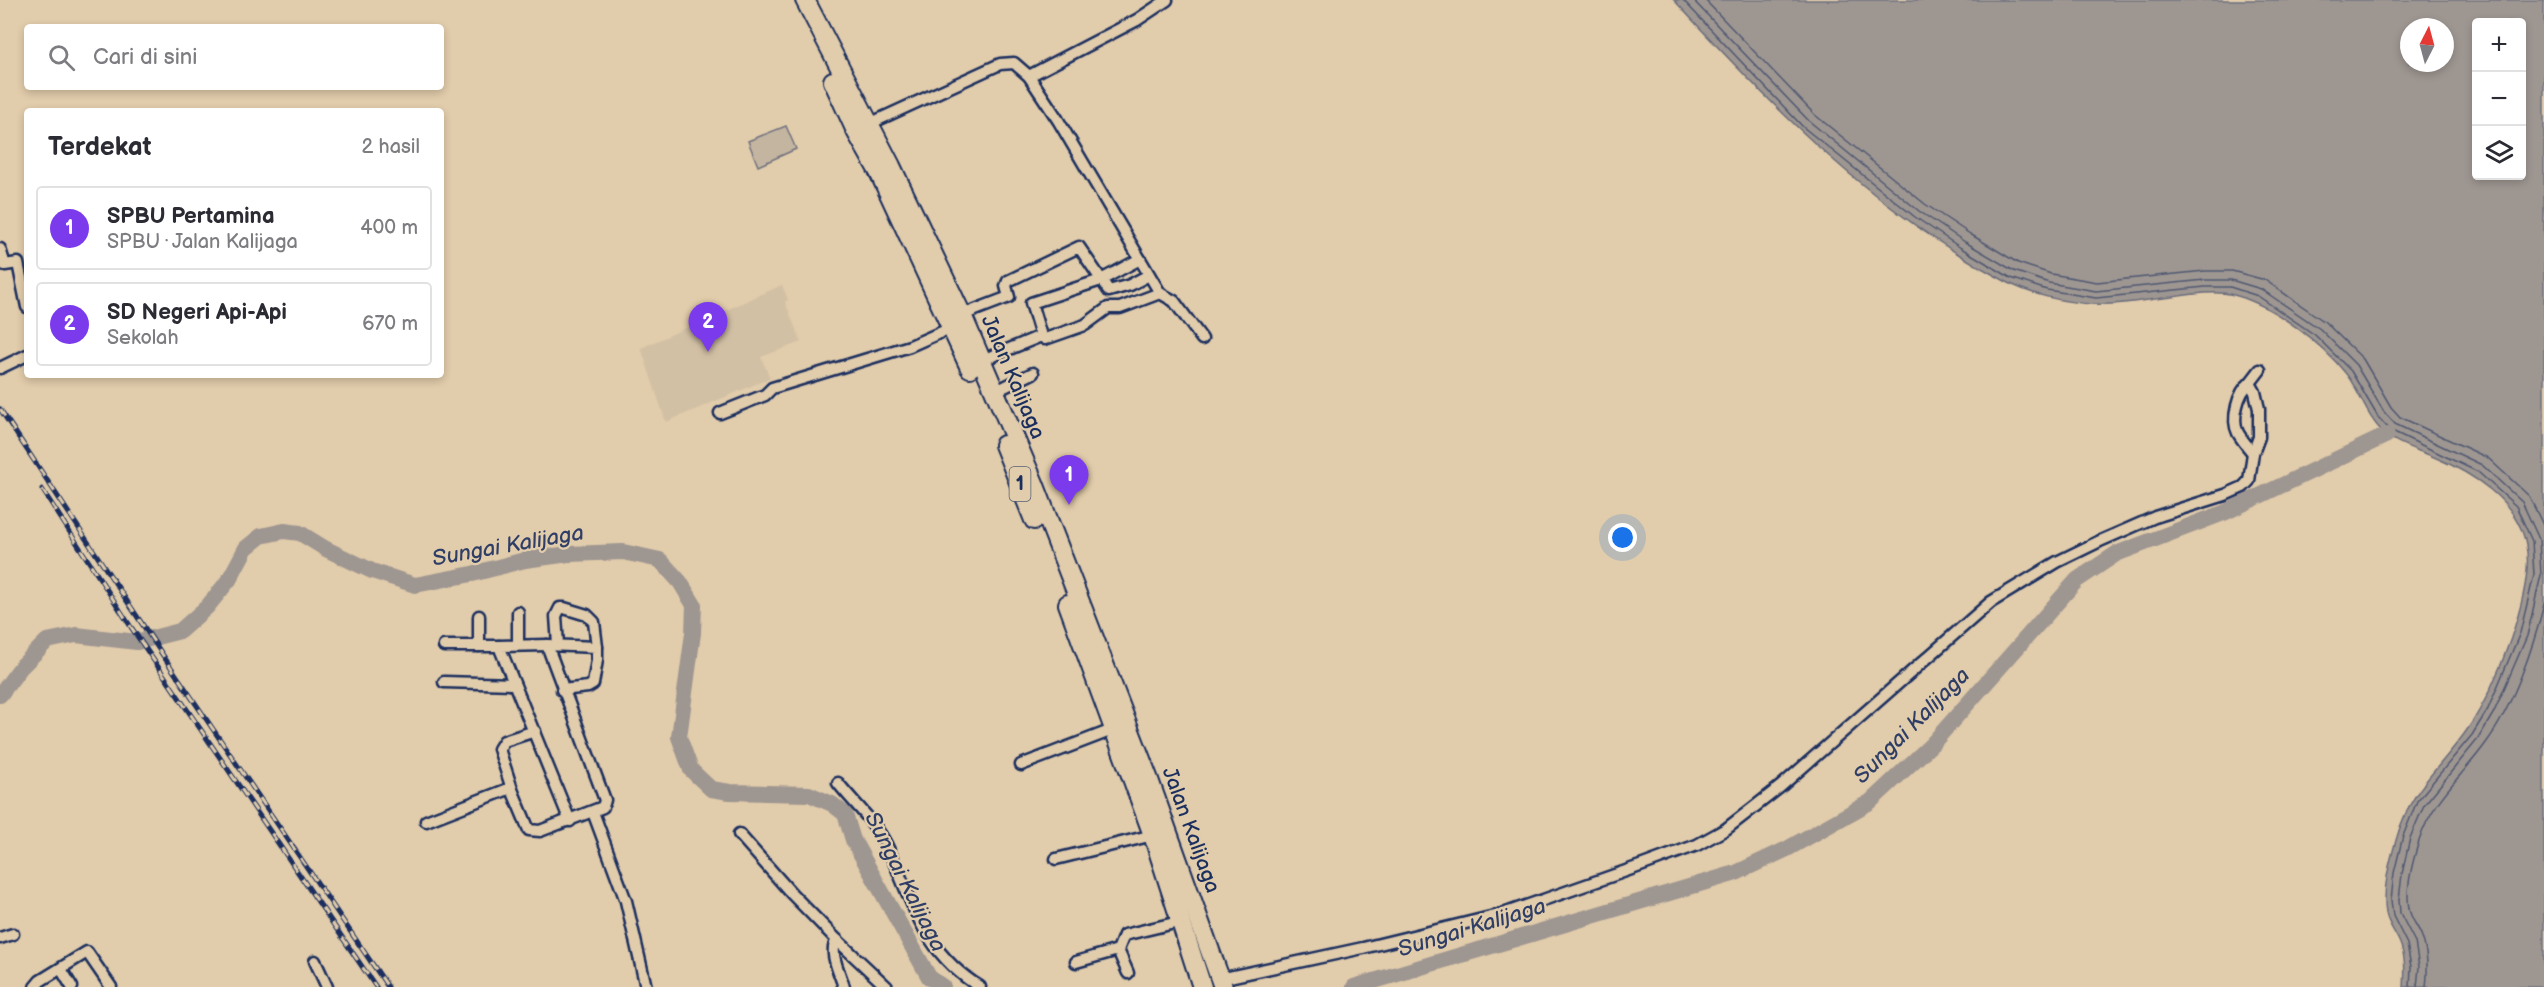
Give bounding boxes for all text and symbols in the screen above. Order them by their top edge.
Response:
north arrow [2400,18,2454,72]
map controls [2472,18,2526,180]
button: + [2472,18,2526,72]
search box [24,24,444,90]
icon: search [45,41,78,74]
text: Cari di sini [93,44,197,71]
button: − [2472,72,2526,126]
button: layers [2472,126,2526,180]
text: Terdekat [48,132,151,163]
text: 2 hasil [361,135,420,159]
text: SPBU Pertamina [107,203,275,230]
text: 1 [65,216,74,240]
text: 400 m [360,216,418,240]
text: SPBU · Jalan Kalijaga [107,230,298,254]
text: SD Negeri Api-Api [107,299,287,326]
pin: 2 [688,302,728,352]
street label: Jalan Kalijaga [976,311,1050,443]
text: 2 [64,312,75,336]
text: 670 m [362,312,418,336]
text: Sekolah [107,326,178,350]
pin: 1 [1050,456,1088,505]
road number: 1 [1010,467,1030,501]
water label: Sungai Kalijaga [430,519,586,573]
your location [1608,523,1637,552]
water label: Sungai Kalijaga [1848,662,1976,790]
street label: Jalan Kalijaga [1157,764,1225,896]
water label: Sungai Kalijaga [858,808,952,956]
water label: Sungai Kalijaga [1395,893,1549,963]

